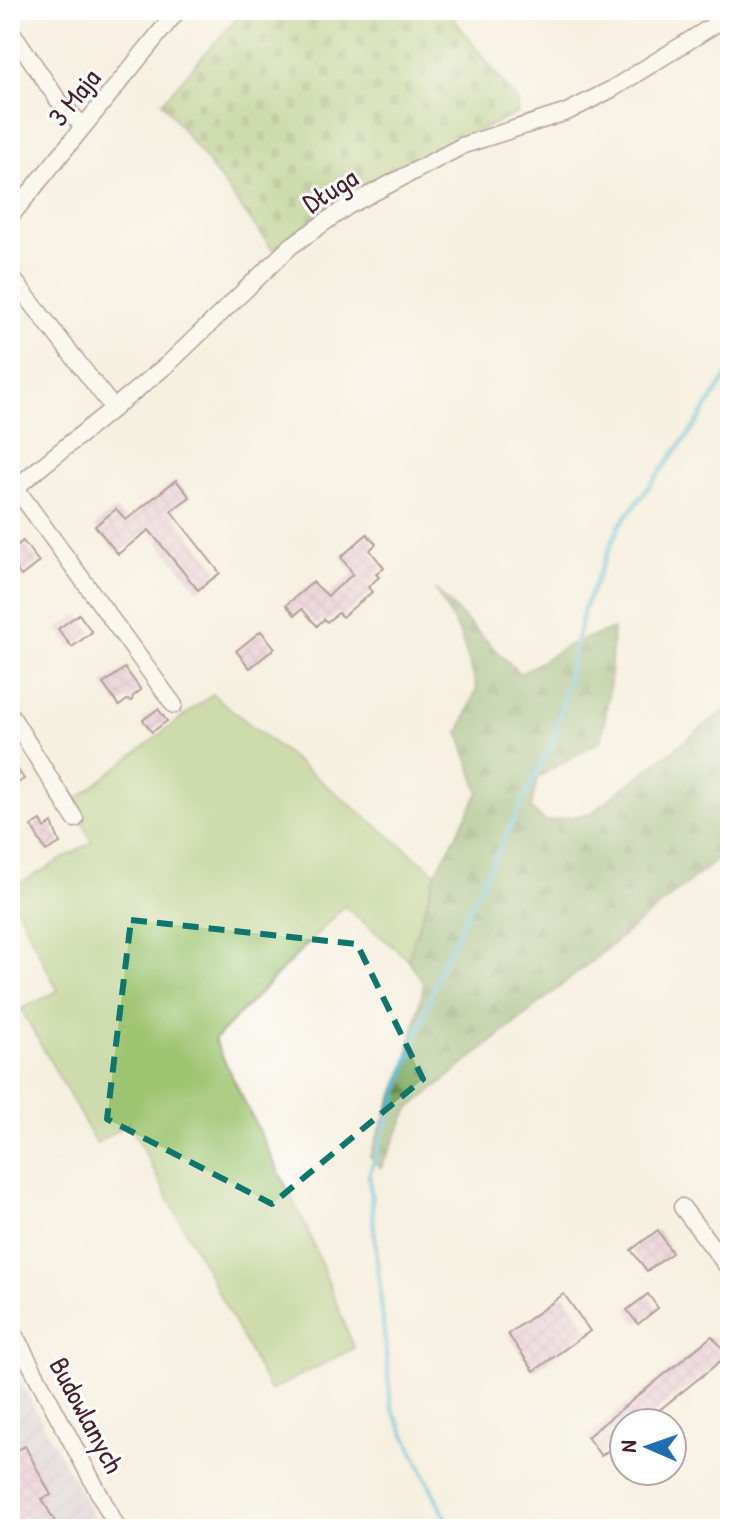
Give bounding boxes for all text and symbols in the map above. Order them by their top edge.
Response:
street label: 3 Maja [39,60,109,134]
street label: Długa [295,158,365,222]
street label: Budowlanych [41,1350,133,1480]
north arrow [608,1407,688,1487]
text: N [613,1440,643,1453]

